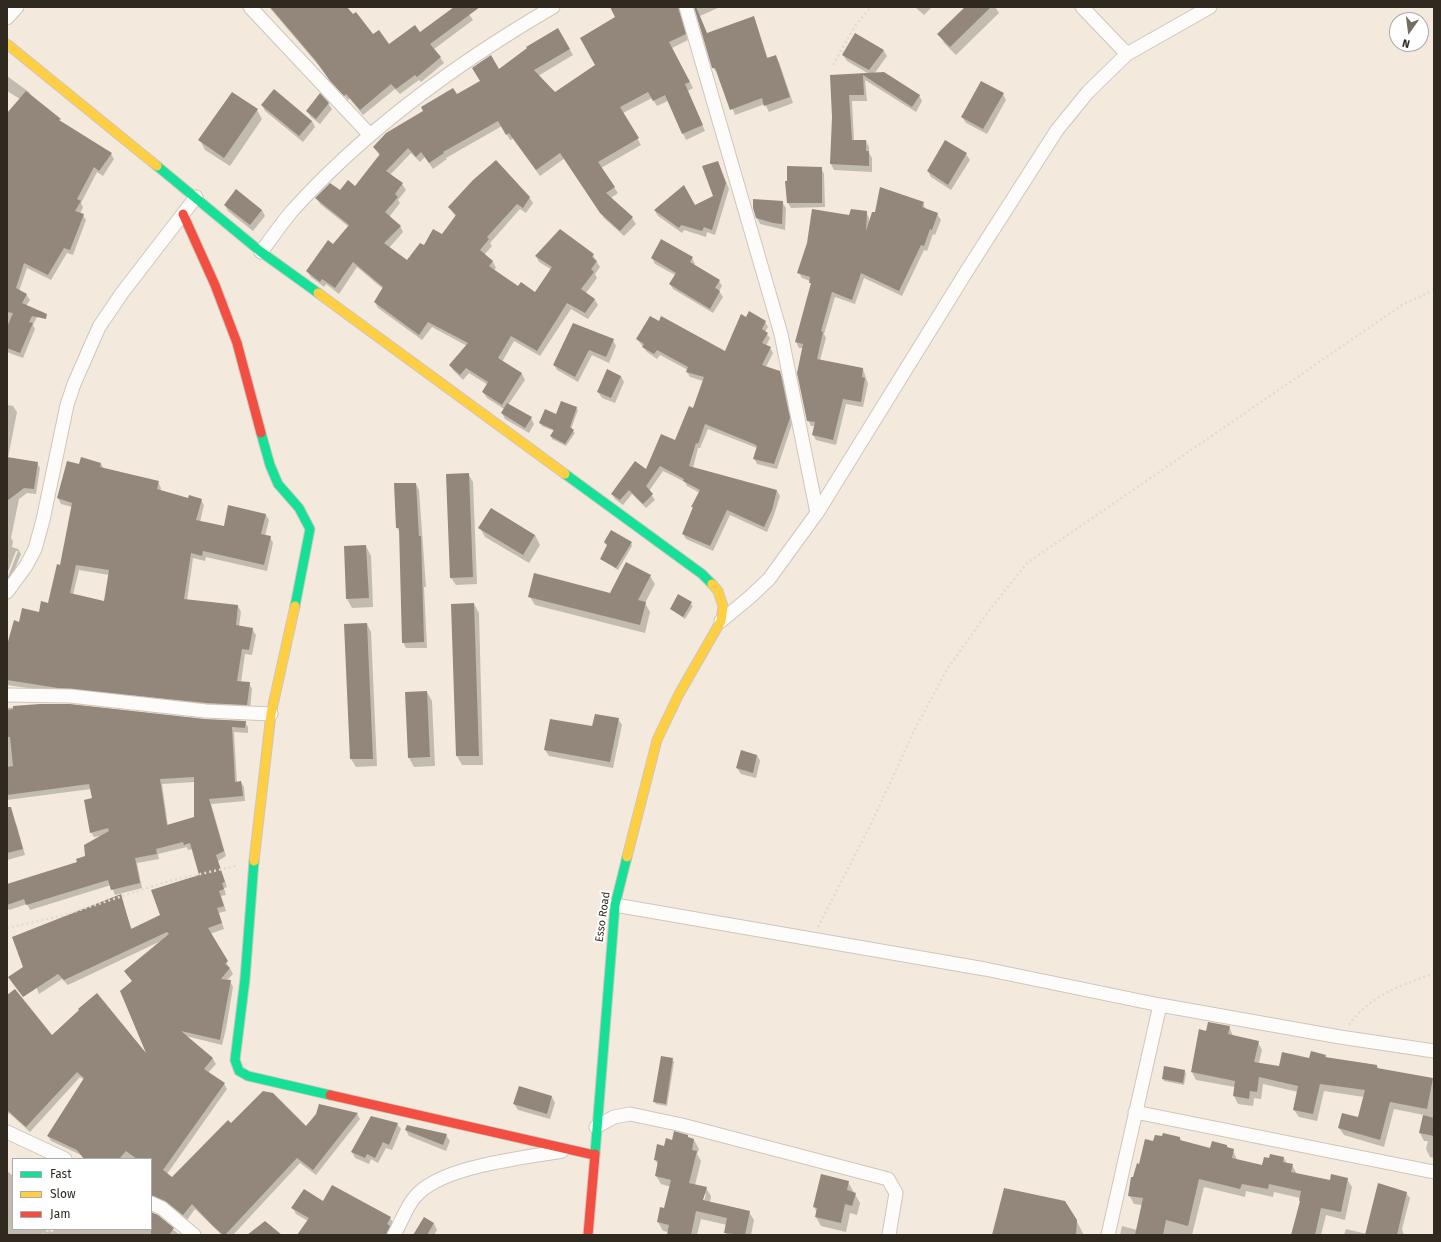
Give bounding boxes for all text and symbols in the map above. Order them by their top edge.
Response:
north arrow [1389,12,1429,52]
text: N [1401,36,1411,50]
street label: Esso Road [593,891,613,943]
legend [12,1158,152,1230]
text: Fast [50,1167,72,1181]
text: Slow [50,1187,76,1201]
text: Jam [50,1207,70,1221]

